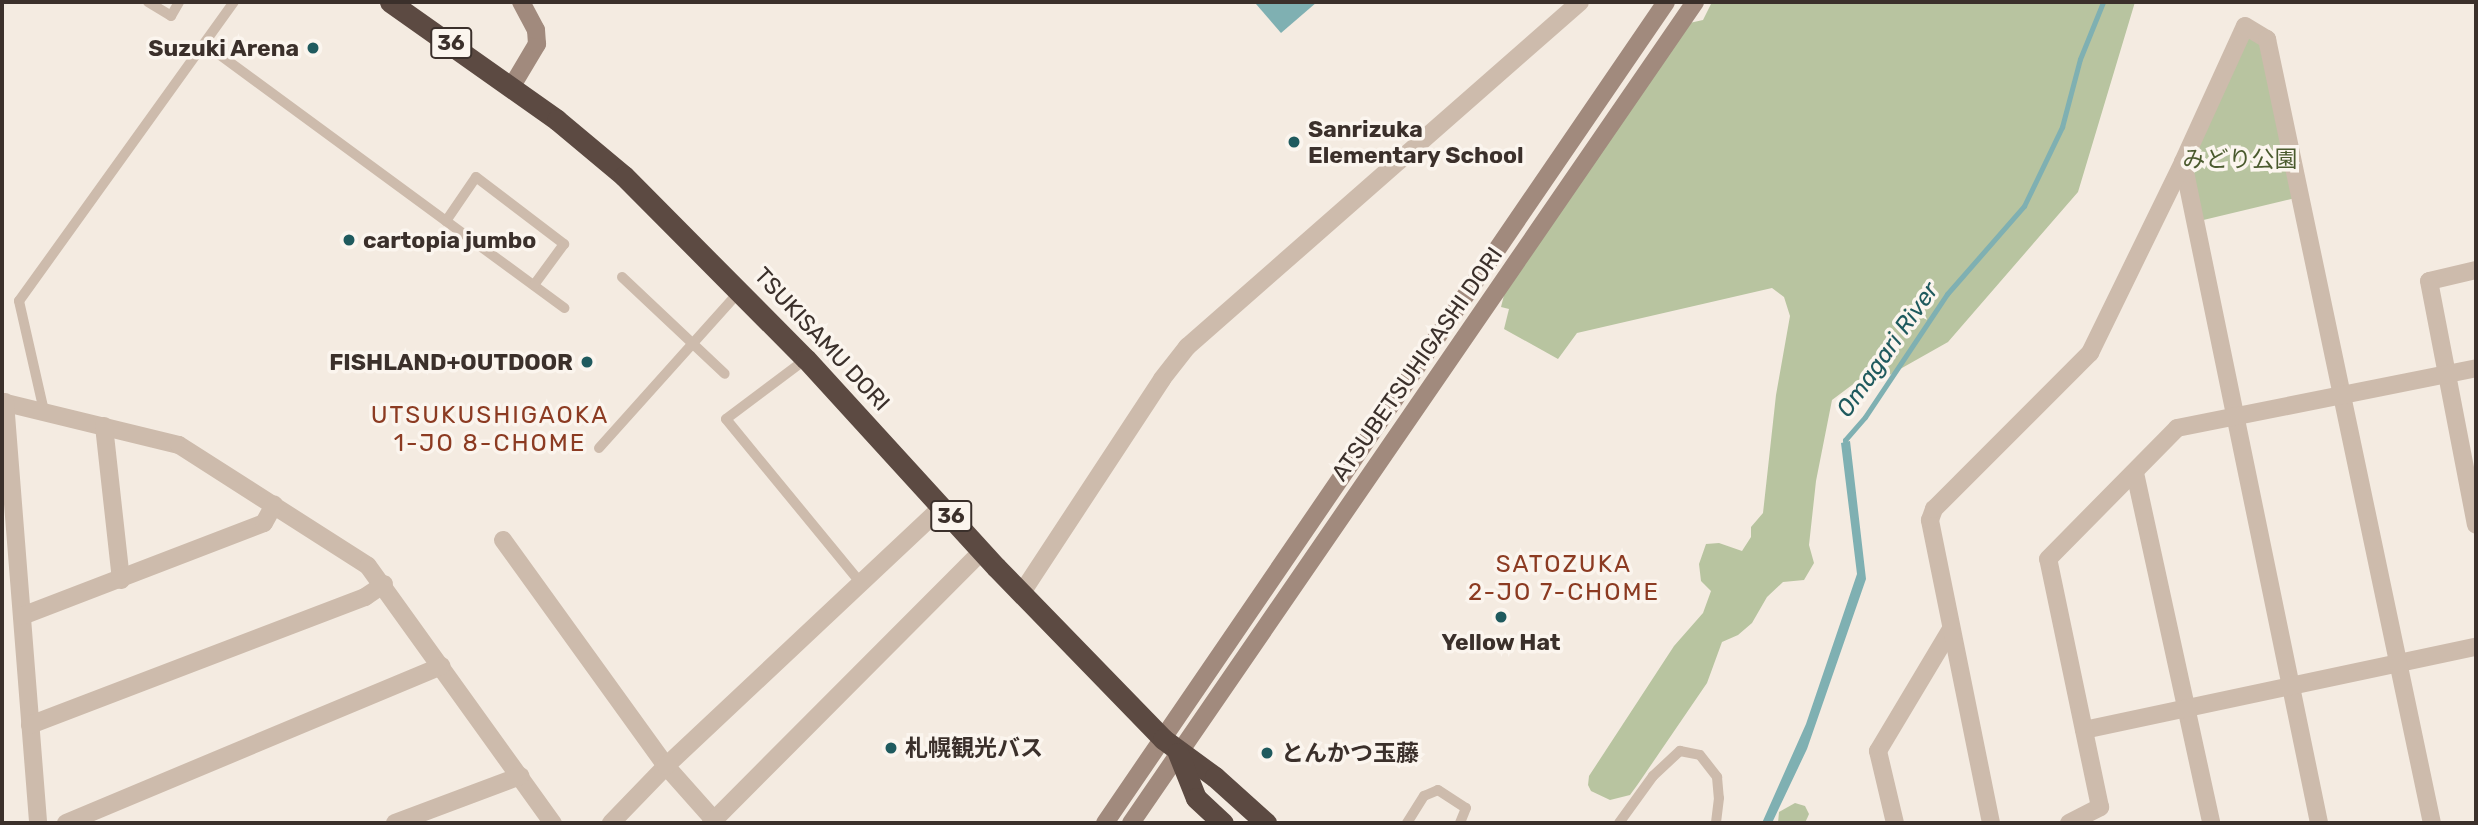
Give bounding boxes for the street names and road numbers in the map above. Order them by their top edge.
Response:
road number: 36 [430,26,472,60]
street label: ATSUBETSUHIGASHI DORI [1326,242,1508,486]
street label: TSUKISAMU DORI [748,262,896,416]
road number: 36 [930,498,972,534]

